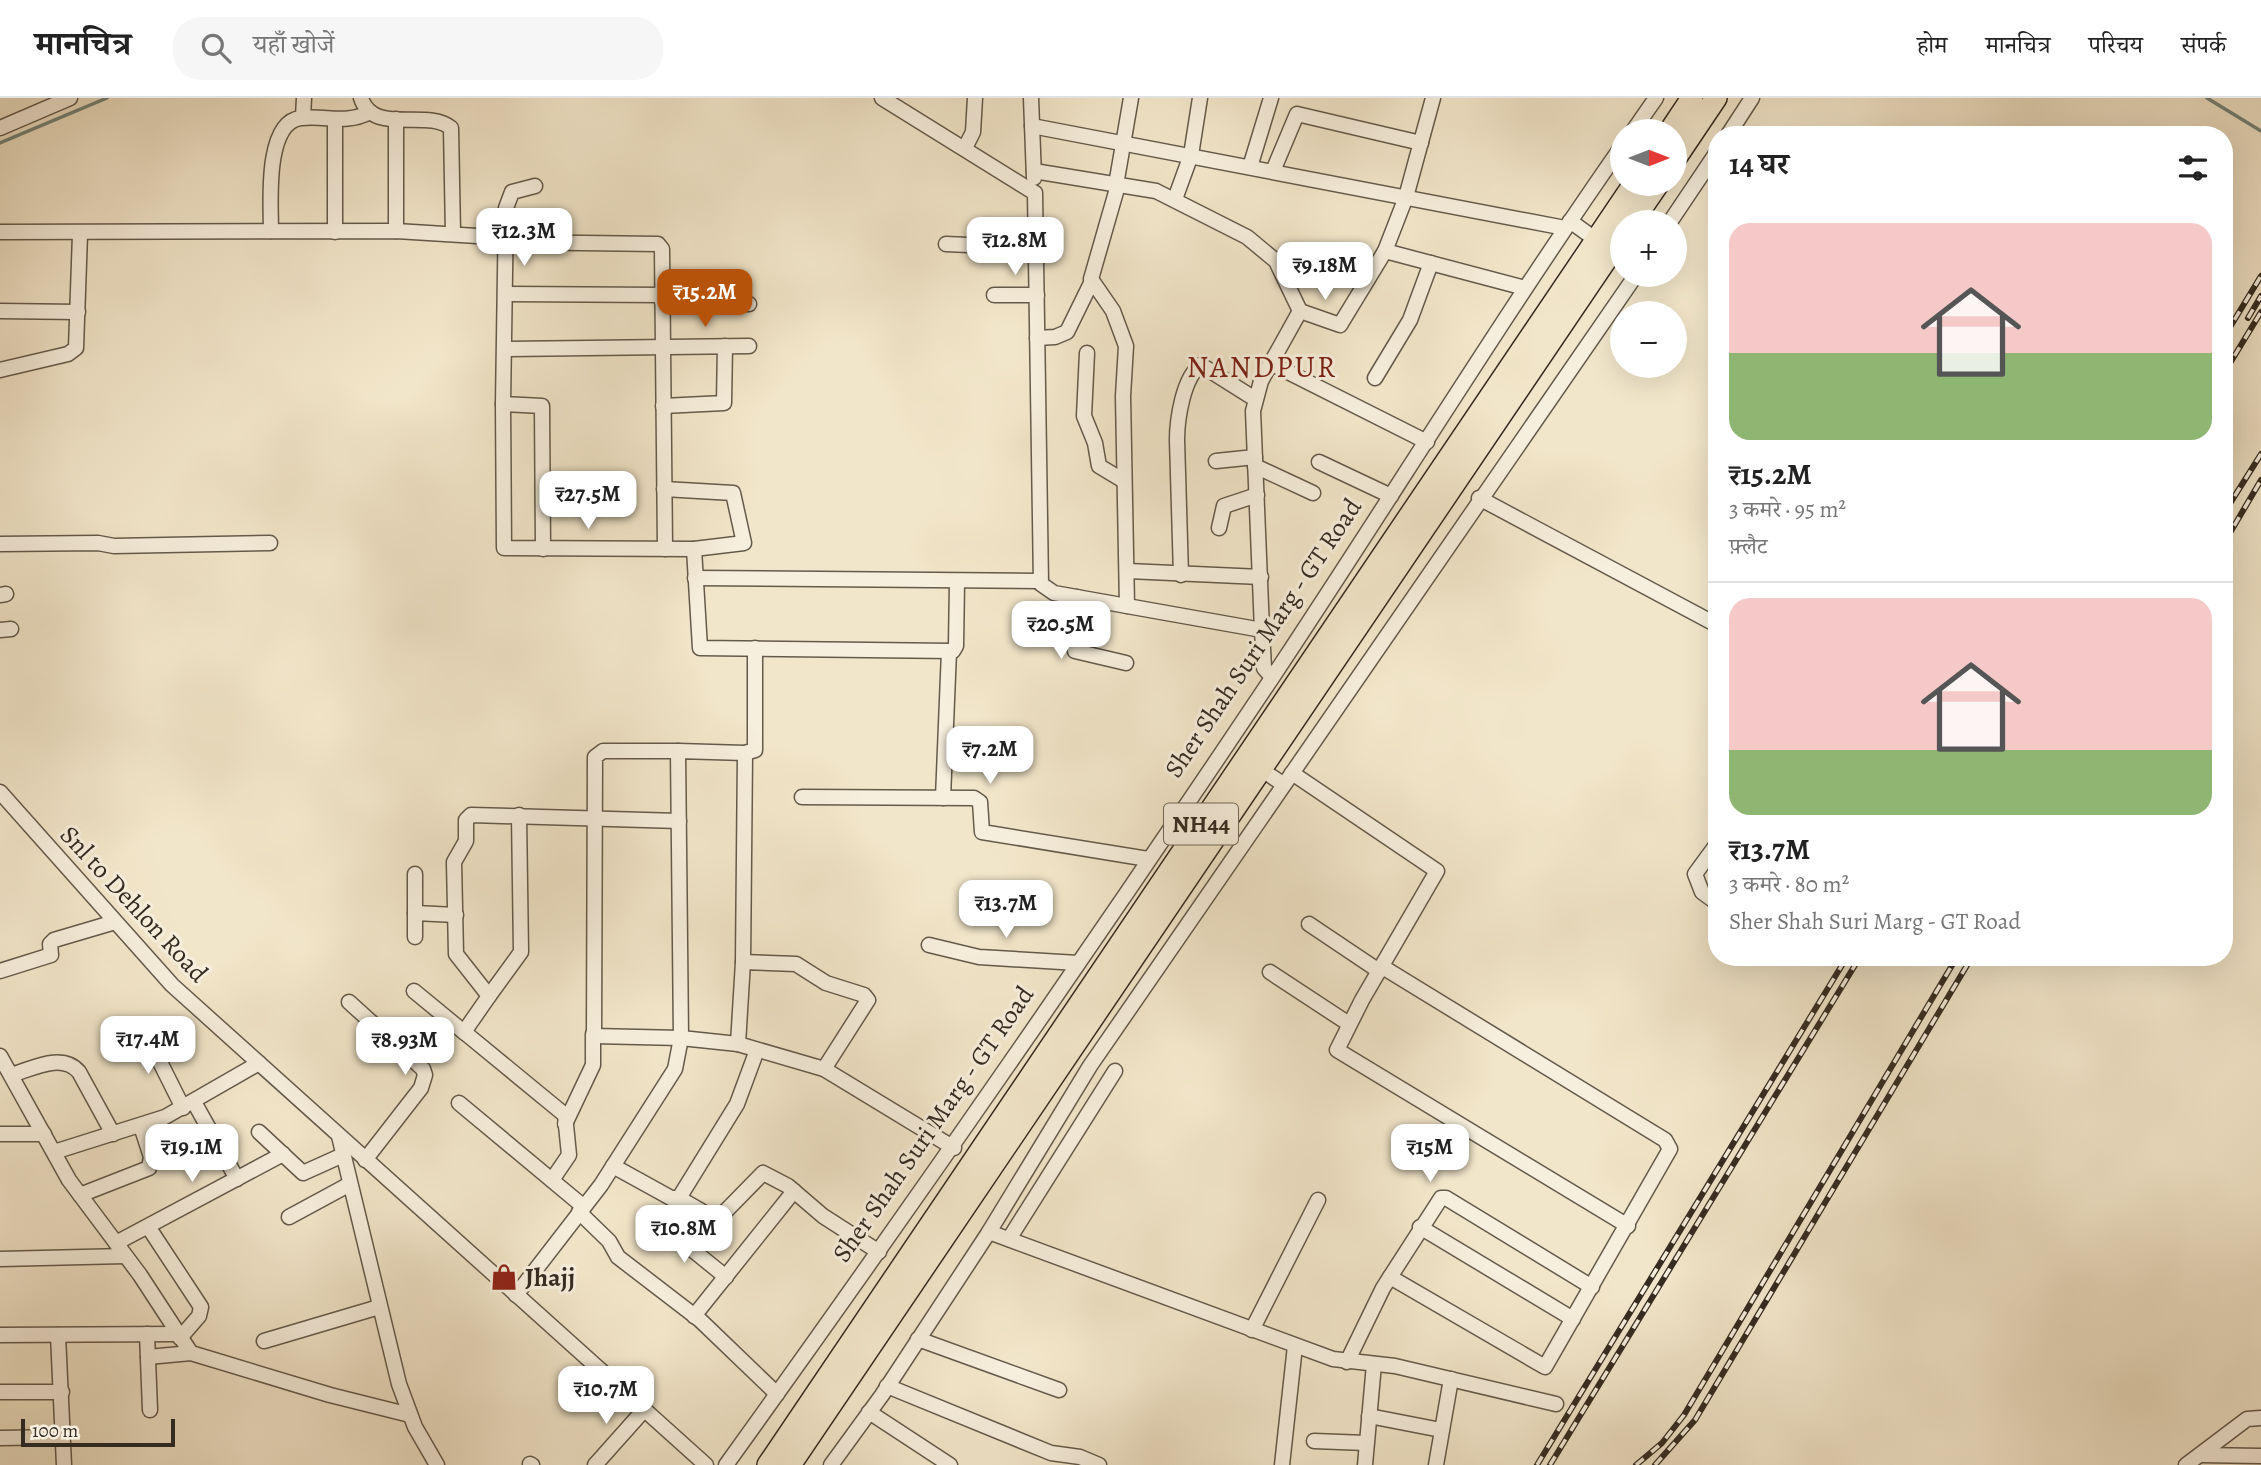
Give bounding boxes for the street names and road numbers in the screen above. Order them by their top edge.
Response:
street label: Sher Shah Suri Marg - GT Road [1156,491,1370,784]
road number: NH44 [1164,804,1238,844]
street label: Snl to Dehlon Road [52,818,216,990]
street label: Sher Shah Suri Marg - GT Road [824,979,1042,1269]

